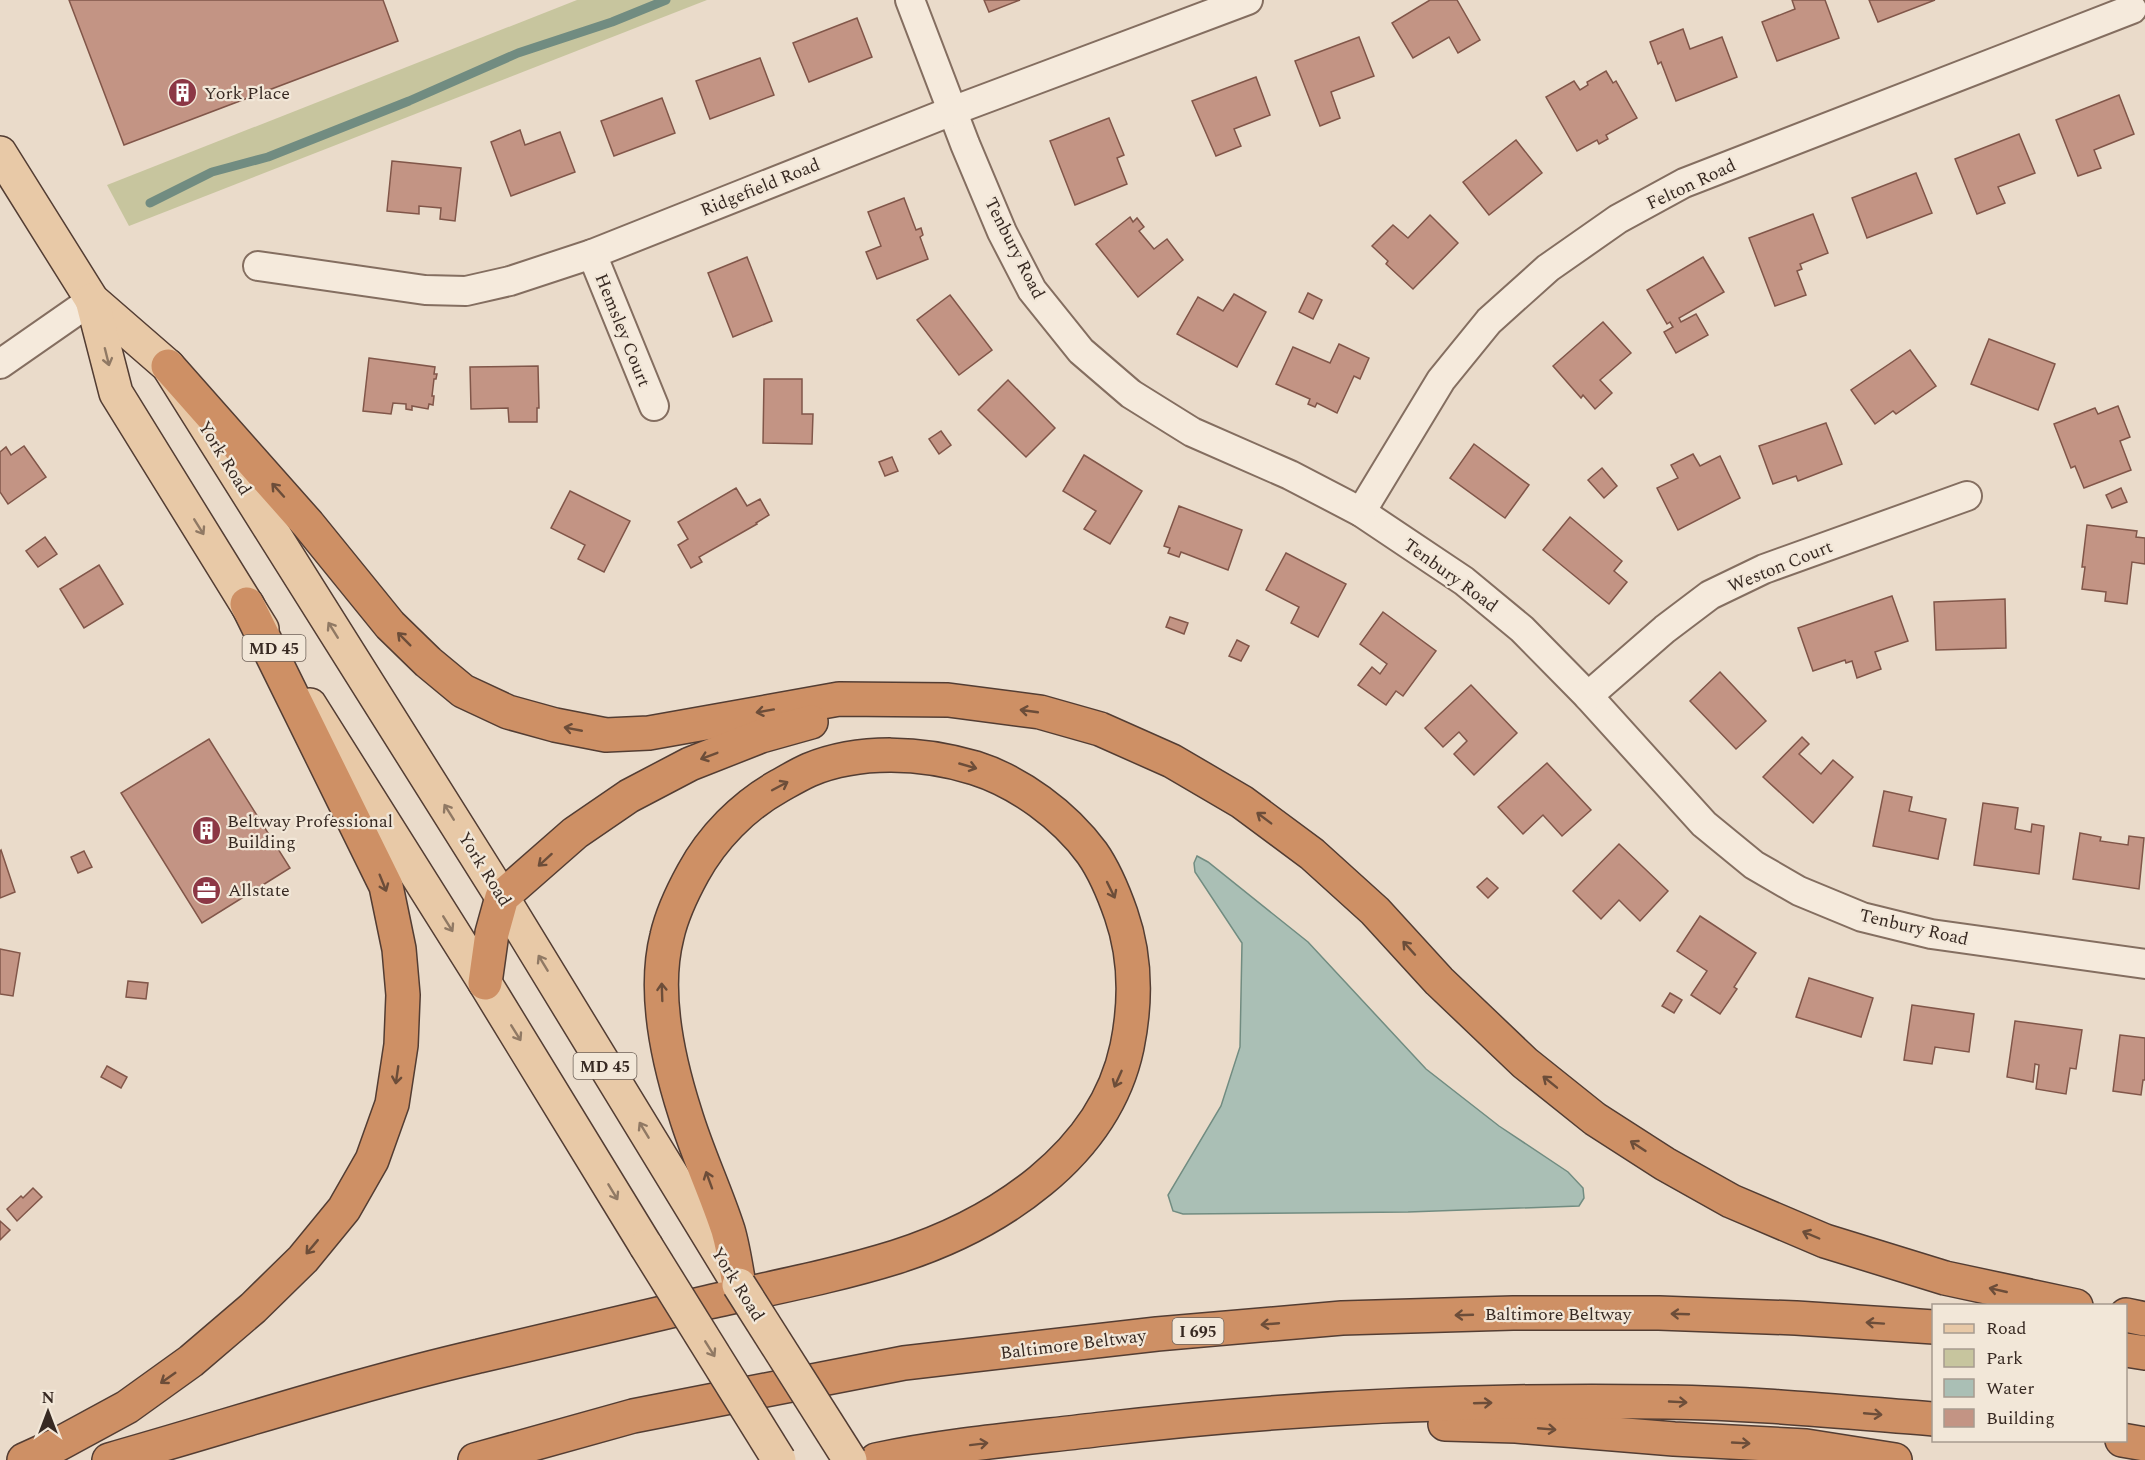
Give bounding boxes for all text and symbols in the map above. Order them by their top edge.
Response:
building icon: York Place [167,77,199,109]
place label: York Place [204,80,290,107]
street label: Ridgefield Road [696,151,824,224]
street label: Felton Road [1642,152,1740,217]
street label: Tenbury Road [977,193,1052,304]
street label: Hemsley Court [588,269,658,391]
one-way arrow [101,347,113,366]
street label: York Road [191,416,258,501]
one-way arrow [271,483,285,498]
one-way arrow [193,518,205,535]
street label: Tenbury Road [1398,532,1504,619]
street label: Weston Court [1724,533,1837,600]
one-way arrow [327,622,339,639]
one-way arrow [397,631,412,646]
road number: MD 45 [242,635,306,661]
one-way arrow [1020,705,1040,716]
one-way arrow [756,706,775,717]
one-way arrow [563,723,583,734]
one-way arrow [700,751,718,762]
one-way arrow [958,761,977,773]
one-way arrow [771,780,788,792]
one-way arrow [442,804,454,821]
place label: Beltway Professional Building [227,808,393,856]
one-way arrow [1256,812,1272,825]
building icon: Beltway Professional Building [190,815,222,847]
street label: York Road [451,827,518,912]
one-way arrow [538,853,553,867]
one-way arrow [378,873,389,892]
office icon: Allstate [191,874,223,906]
place label: Allstate [228,877,290,904]
one-way arrow [1105,880,1117,898]
street label: Tenbury Road [1857,902,1971,953]
one-way arrow [441,915,454,932]
one-way arrow [1402,941,1416,956]
one-way arrow [536,955,548,972]
one-way arrow [657,982,668,1002]
one-way arrow [510,1024,522,1041]
road number: MD 45 [574,1053,636,1079]
one-way arrow [391,1065,402,1085]
one-way arrow [1111,1070,1122,1088]
one-way arrow [1542,1076,1558,1089]
one-way arrow [638,1122,650,1139]
one-way arrow [1630,1140,1646,1152]
one-way arrow [703,1171,714,1189]
one-way arrow [607,1183,619,1200]
one-way arrow [1802,1229,1820,1240]
one-way arrow [305,1239,319,1254]
street label: York Road [704,1242,771,1327]
one-way arrow [1988,1284,2007,1296]
street label: Baltimore Beltway [1485,1301,1633,1328]
legend [1932,1304,2127,1442]
one-way arrow [1671,1308,1691,1320]
one-way arrow [1455,1309,1475,1320]
text: Road [1986,1315,2027,1342]
road number: I 695 [1172,1318,1224,1344]
one-way arrow [1866,1318,1886,1329]
one-way arrow [1260,1319,1280,1330]
street label: Baltimore Beltway [999,1322,1149,1367]
one-way arrow [704,1340,716,1357]
text: Park [1986,1345,2023,1372]
one-way arrow [160,1372,176,1384]
text: Water [1986,1375,2034,1402]
north arrow [18,1382,78,1442]
text: N [41,1386,55,1410]
one-way arrow [1668,1396,1688,1408]
one-way arrow [1473,1397,1493,1408]
text: Building [1986,1405,2055,1432]
one-way arrow [1862,1409,1882,1420]
one-way arrow [1536,1424,1556,1435]
one-way arrow [1731,1437,1751,1448]
one-way arrow [969,1438,989,1449]

